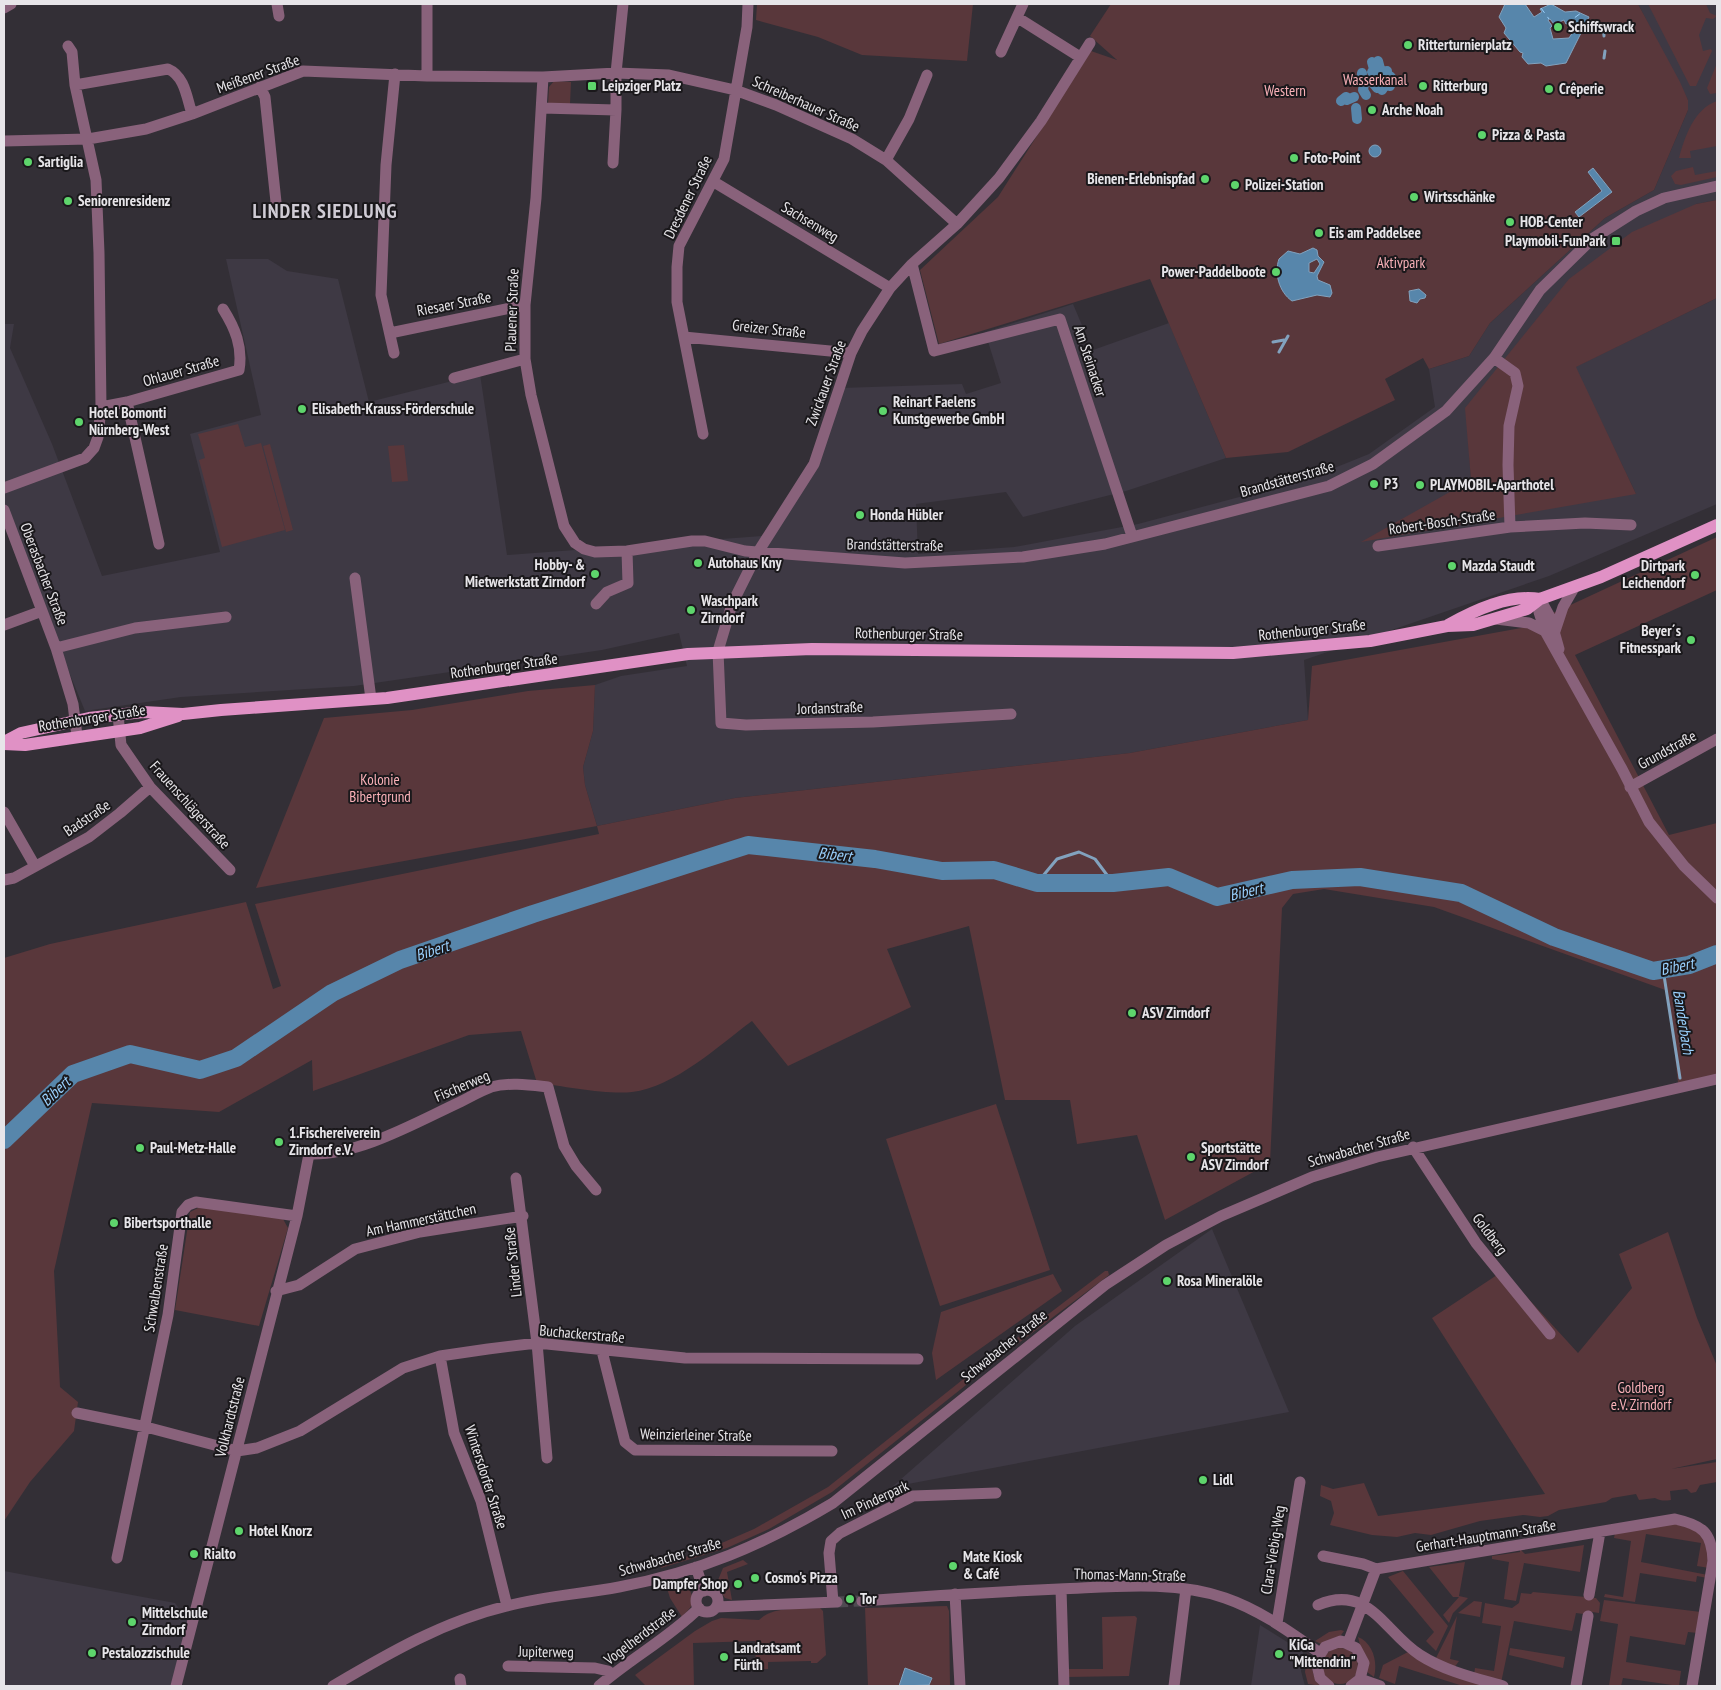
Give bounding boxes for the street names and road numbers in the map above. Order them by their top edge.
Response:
street label: Meißener Straße [214,50,302,97]
street label: Schreiberhauer Straße [750,71,863,136]
street label: Dresdener Straße [659,152,716,241]
street label: Sachsenweg [778,197,842,246]
street label: Plauener Straße [501,268,522,352]
street label: Riesaer Straße [415,287,493,320]
street label: Greizer Straße [731,315,807,342]
street label: Am Steinacker [1070,323,1111,400]
street label: Zwickauer Straße [801,337,850,428]
street label: Ohlauer Straße [141,351,221,390]
street label: Brandstätterstraße [1238,456,1336,501]
street label: Robert-Bosch-Straße [1387,505,1496,538]
street label: Oberasbacher Straße [16,520,73,628]
street label: Brandstätterstraße [846,534,944,555]
street label: Rothenburger Straße [1257,614,1367,645]
street label: Rothenburger Straße [855,623,963,644]
street label: Rothenburger Straße [449,649,559,682]
street label: Jordanstraße [796,697,863,718]
street label: Rothenburger Straße [37,700,147,735]
street label: Grundstraße [1634,726,1699,773]
street label: Frauenschlägerstraße [146,757,235,853]
street label: Badstraße [60,795,114,840]
street label: Fischerweg [431,1065,492,1106]
street label: Schwabacher Straße [1306,1124,1412,1171]
street label: Am Hammerstättchen [364,1199,478,1240]
street label: Goldberg [1469,1209,1512,1258]
street label: Linder Straße [499,1226,526,1298]
street label: Schwalbenstraße [139,1243,172,1333]
street label: Schwabacher Straße [957,1305,1051,1386]
street label: Buchackerstraße [539,1320,626,1347]
street label: Volkhardtstraße [210,1375,249,1460]
street label: Wintersdorfer Straße [461,1423,512,1531]
street label: Weinzierleiner Straße [640,1424,752,1445]
street label: Im Pinderpark [838,1476,912,1523]
street label: Clara-Viebig-Weg [1256,1504,1289,1596]
street label: Gerhart-Hauptmann-Straße [1415,1515,1557,1556]
street label: Schwabacher Straße [617,1533,723,1580]
street label: Thomas-Mann-Straße [1074,1564,1186,1585]
street label: Vogelherdstraße [599,1602,679,1669]
street label: Jupiterweg [517,1641,574,1661]

